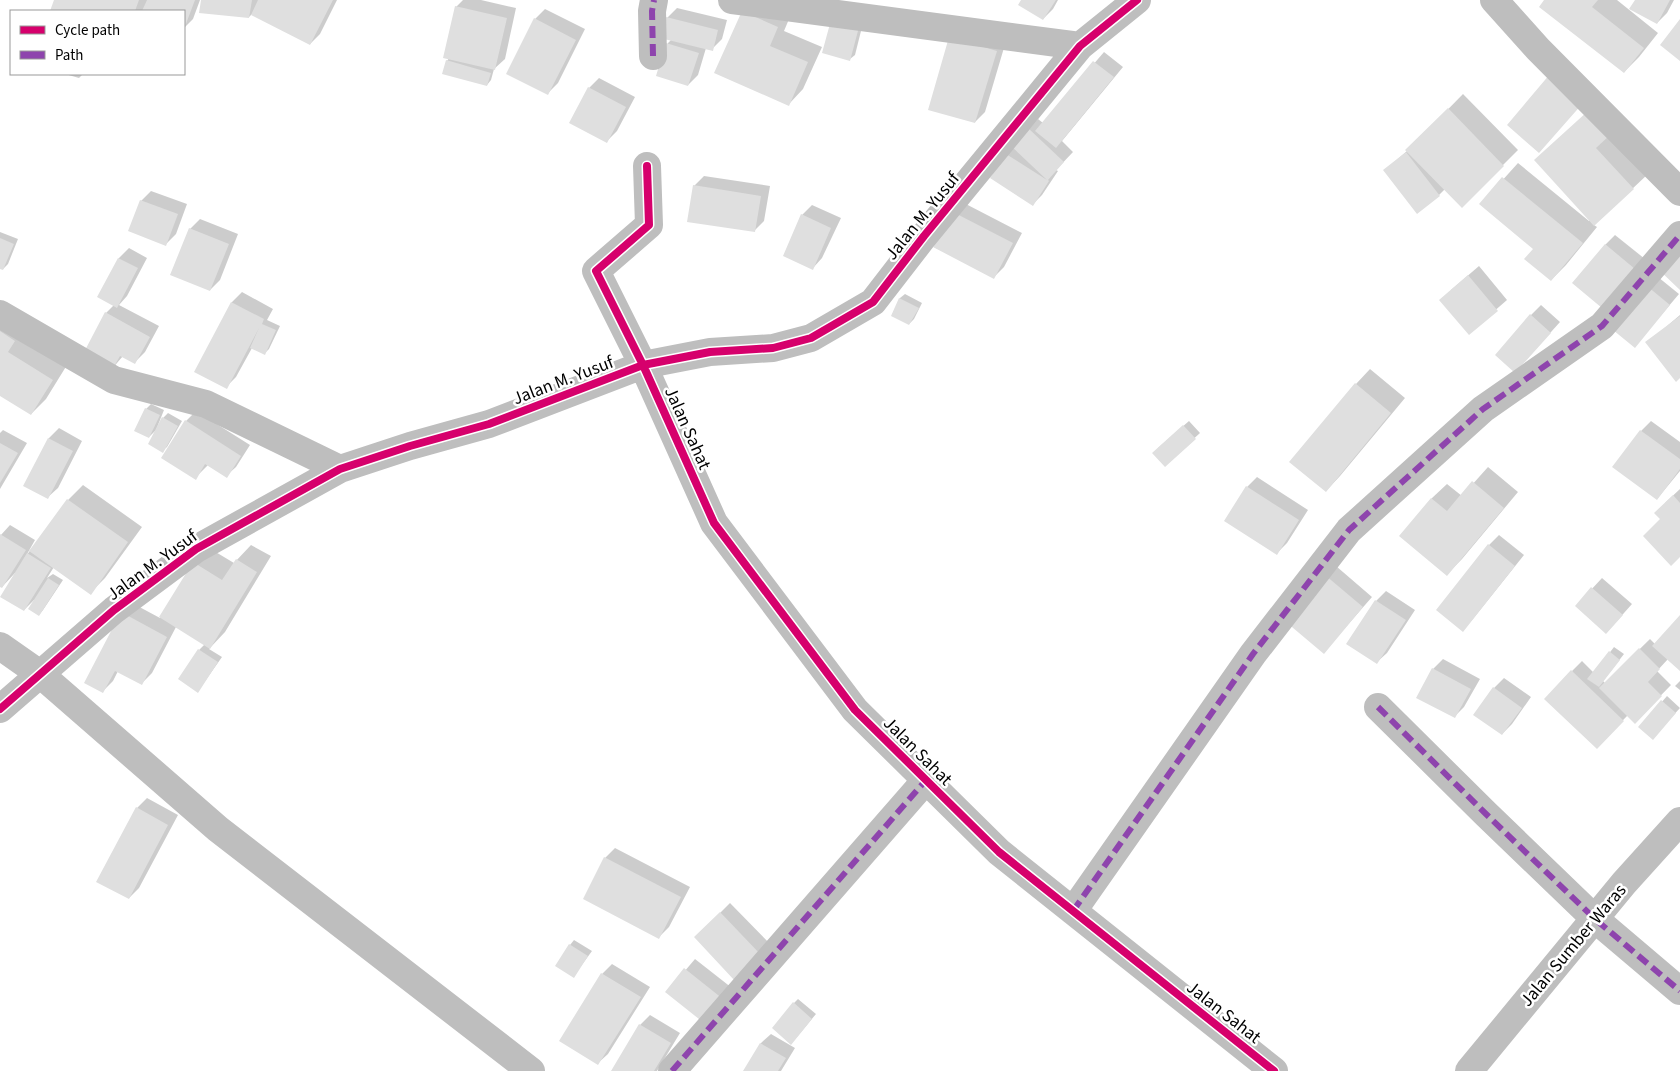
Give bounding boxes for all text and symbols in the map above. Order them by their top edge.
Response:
legend [10,10,185,75]
text: Cycle path [55,20,120,41]
text: Path [55,45,83,66]
street label: Jalan M. Yusuf [879,167,966,265]
street label: Jalan M. Yusuf [509,349,618,411]
street label: Jalan Sahat [658,383,717,474]
street label: Jalan M. Yusuf [102,524,203,607]
street label: Jalan Sahat [878,711,958,791]
street label: Jalan Sumber Waras [1515,879,1632,1012]
street label: Jalan Sahat [1181,975,1266,1049]

